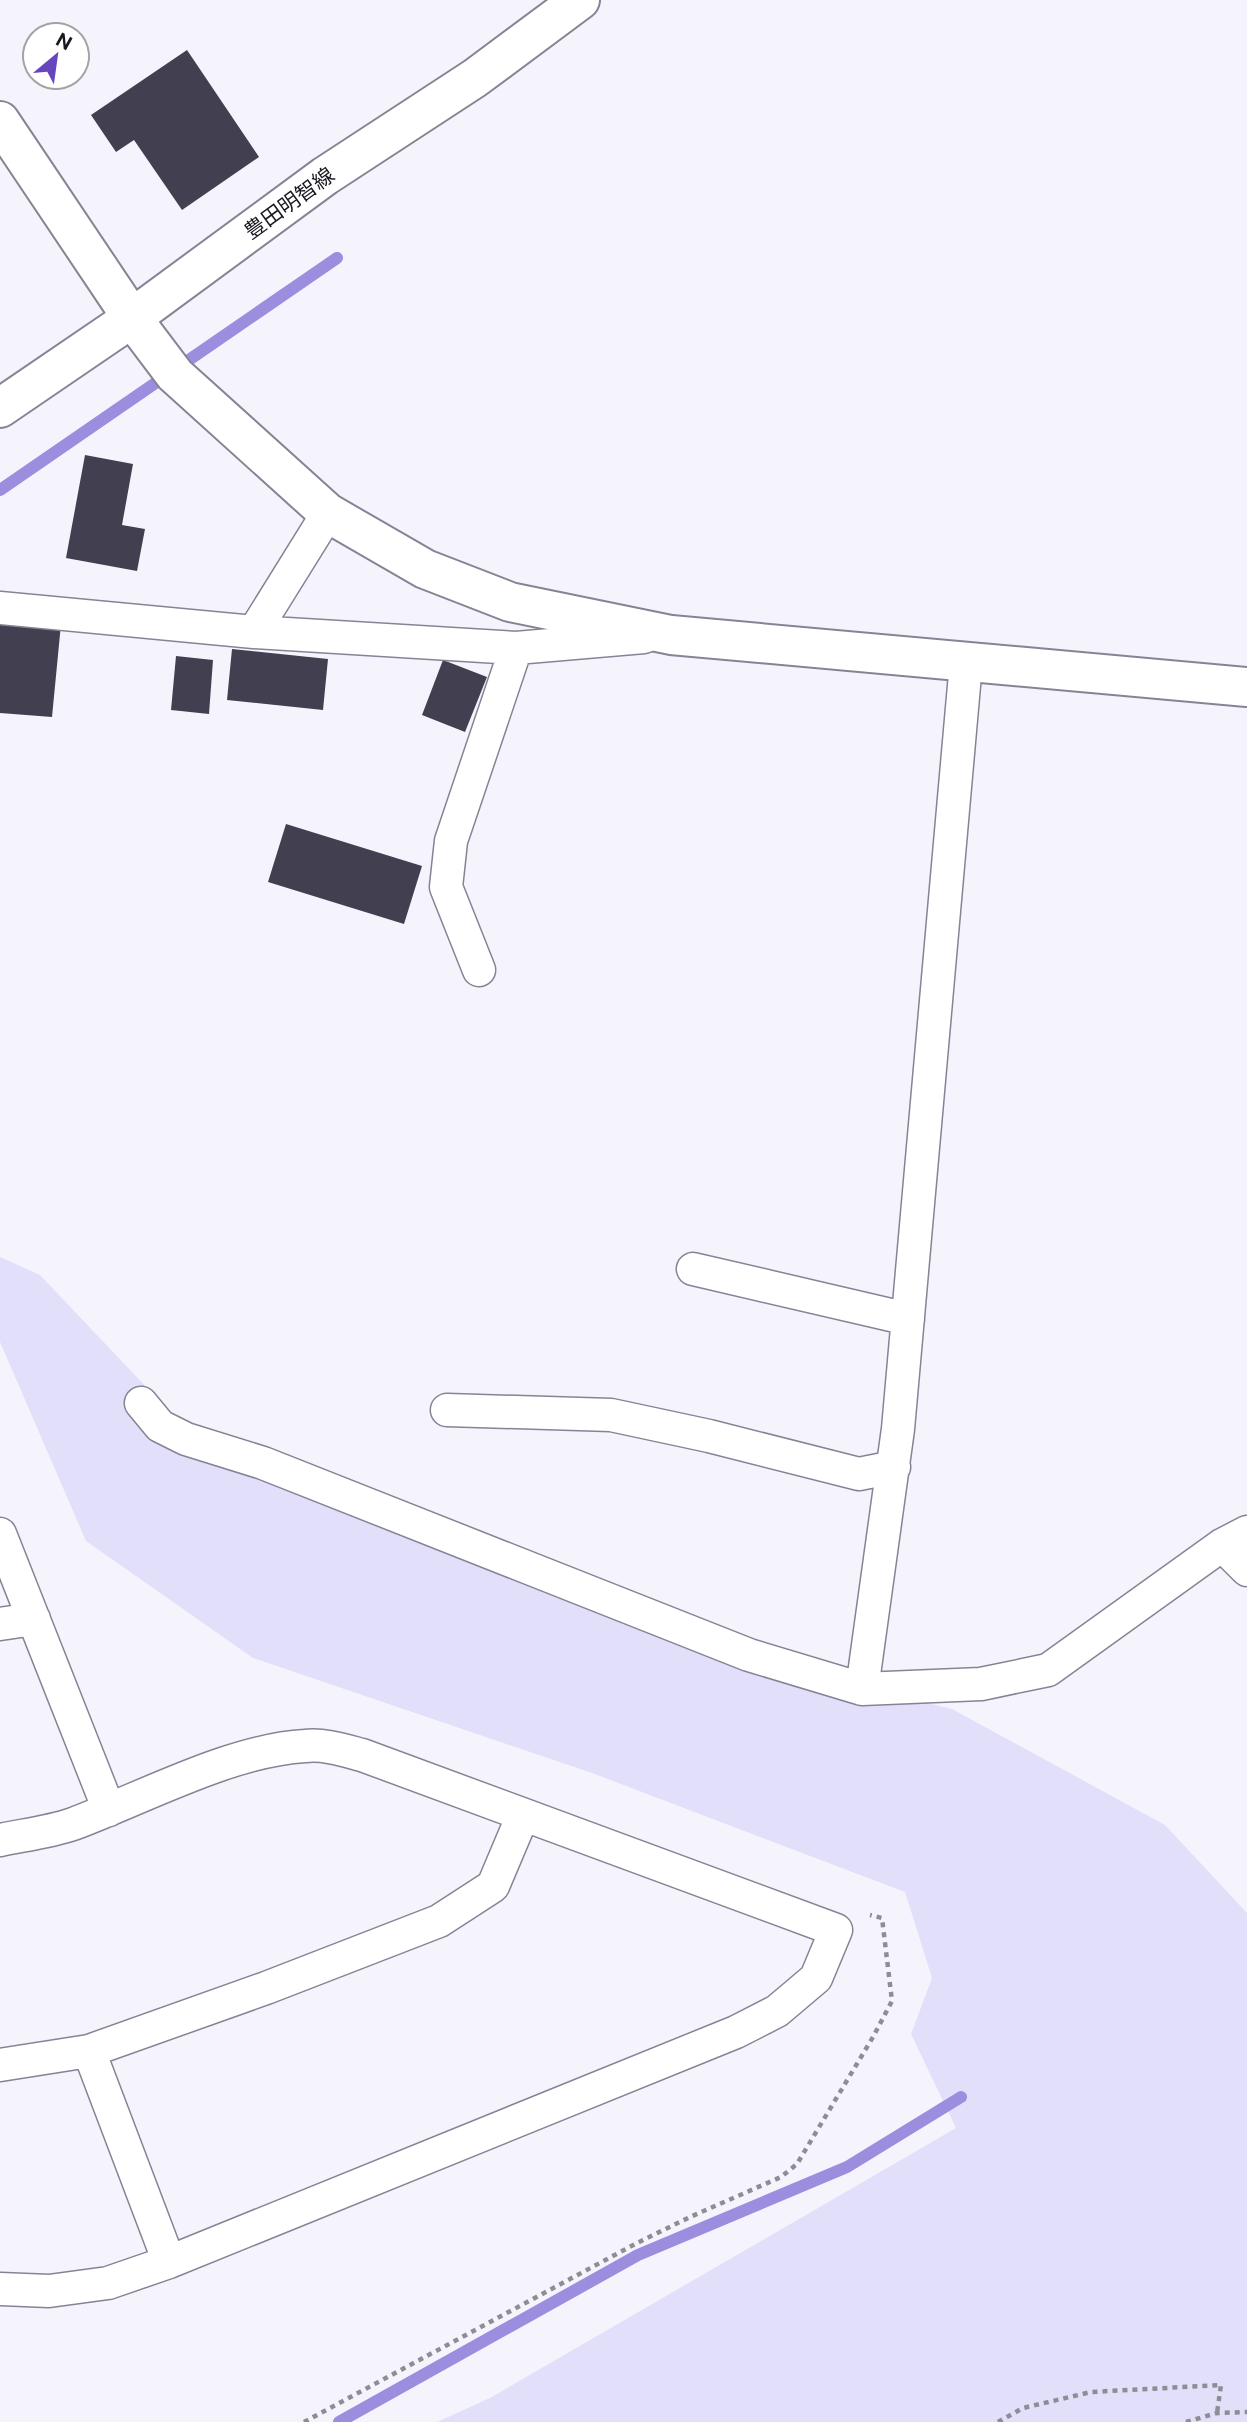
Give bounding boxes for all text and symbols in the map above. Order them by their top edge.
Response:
north arrow [21,21,91,91]
text: N [52,28,76,54]
street label: 豊田明智線 [239,162,339,244]

